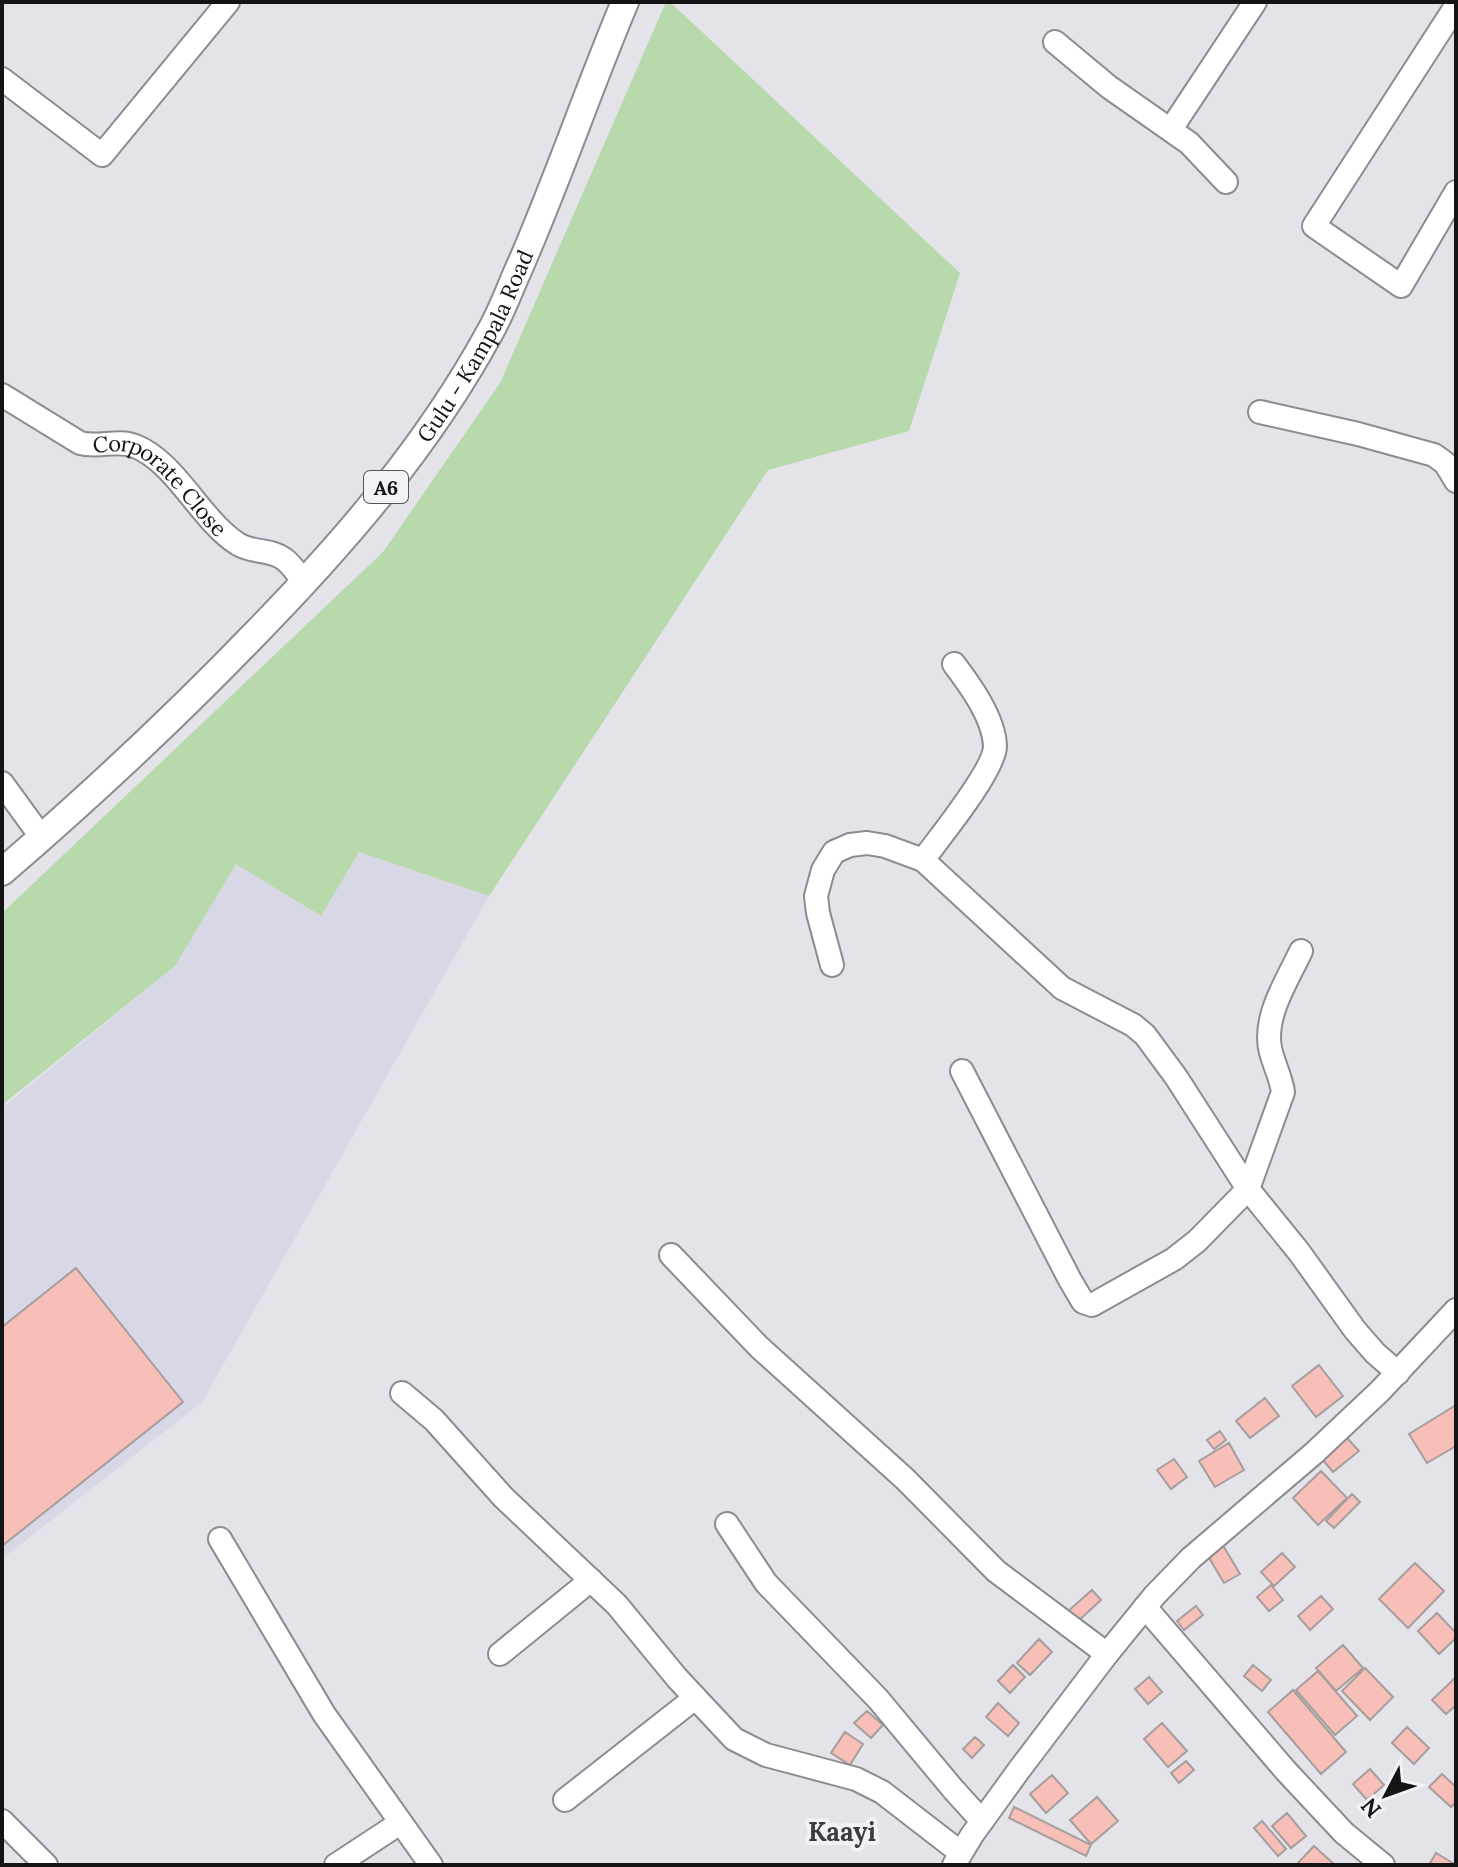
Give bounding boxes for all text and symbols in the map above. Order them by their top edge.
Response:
street label: Gulu - Kampala Road [411,246,539,448]
street label: Corporate Close [92,429,233,543]
road number: A6 [364,471,408,503]
north arrow [1346,1755,1426,1835]
text: N [1355,1793,1387,1824]
district label: Kaayi [808,1815,876,1848]

